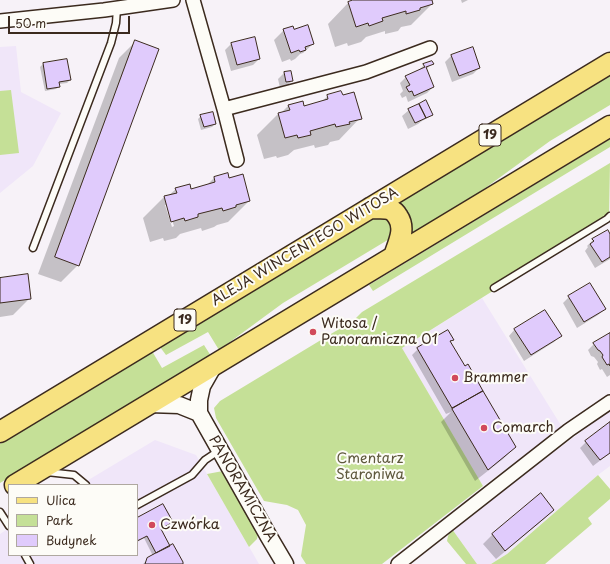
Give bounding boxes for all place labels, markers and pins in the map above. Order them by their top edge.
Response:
place label: Witosa / Panoramiczna 01 [321,316,438,348]
marker: Witosa / Panoramiczna 01 [308,327,318,337]
place label: Brammer [463,370,528,386]
marker: Brammer [450,373,460,383]
place label: Comarch [492,420,554,436]
marker: Comarch [479,423,489,433]
place label: Czwórka [160,517,220,533]
marker: Czwórka [147,520,157,530]

